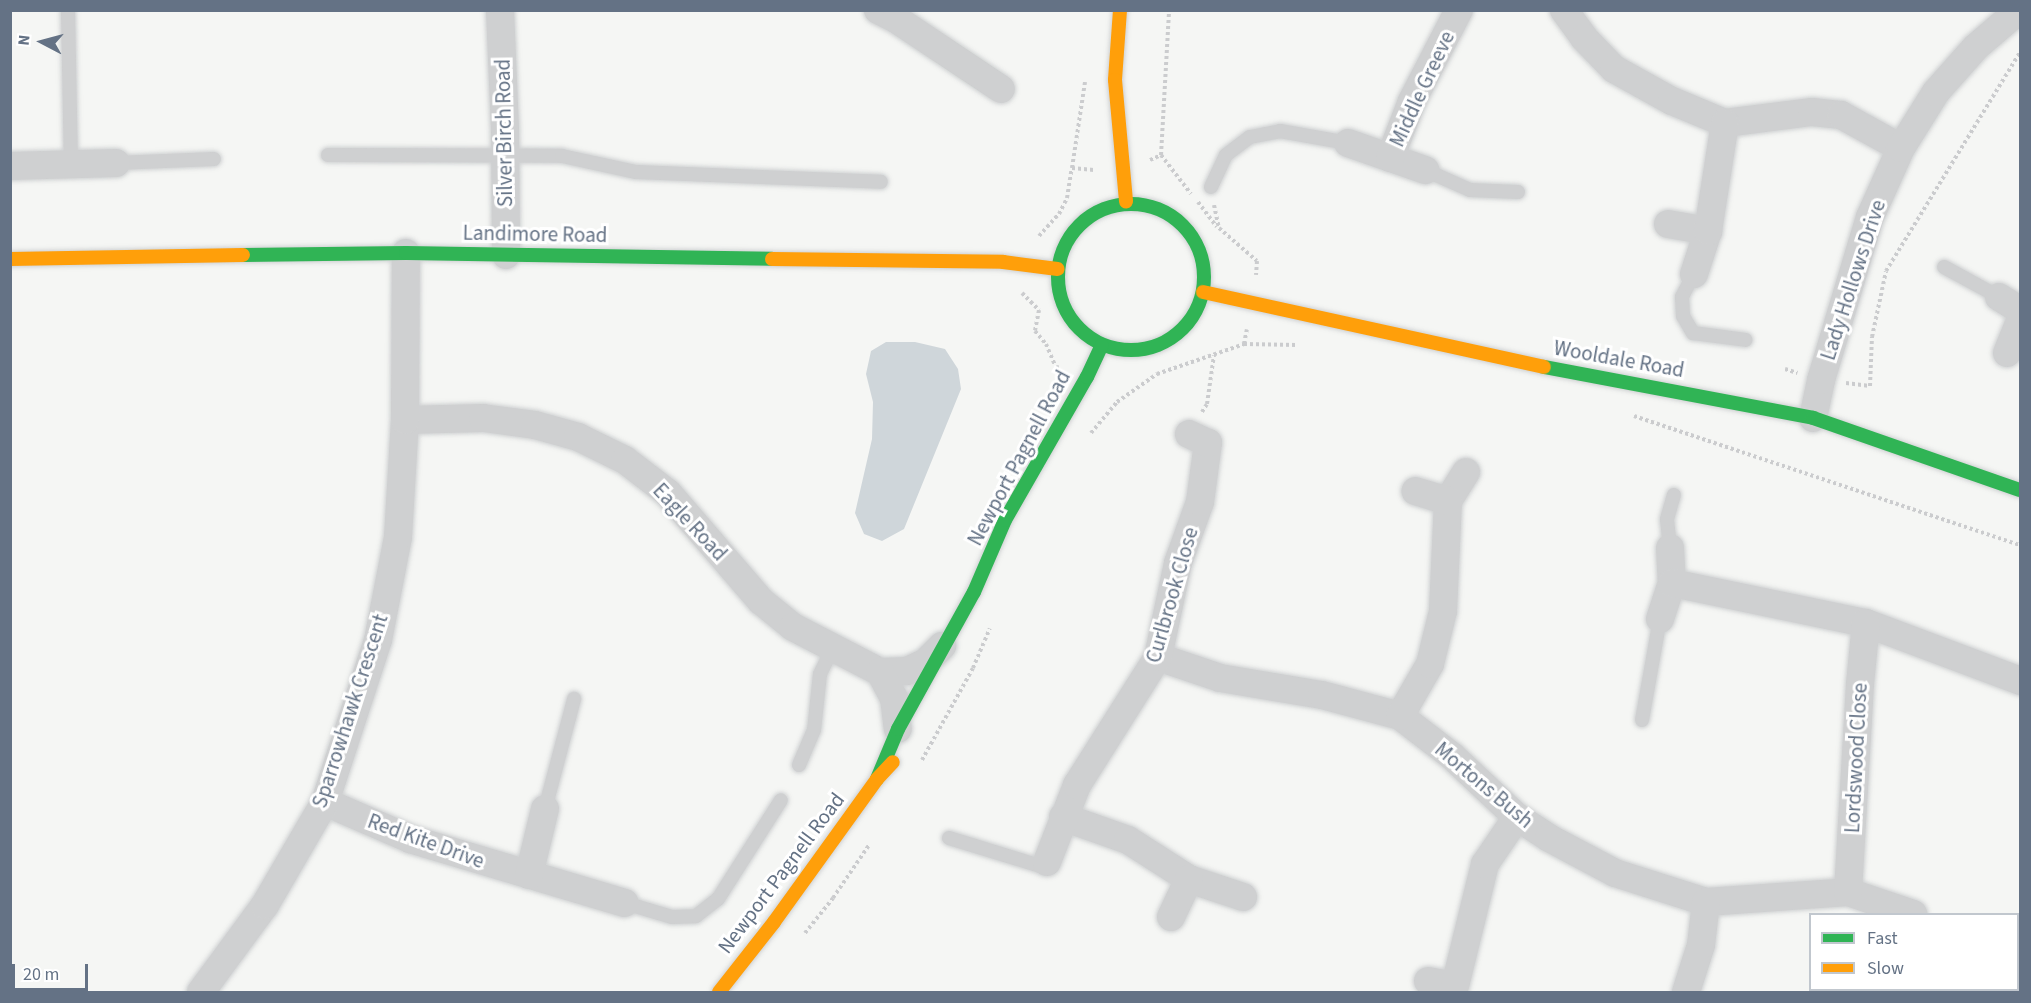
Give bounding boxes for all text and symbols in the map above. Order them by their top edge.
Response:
north arrow [12,12,72,72]
street label: Middle Greeve [1384,27,1460,151]
text: N [13,34,36,47]
street label: Silver Birch Road [490,59,518,207]
street label: Lady Hollows Drive [1815,197,1891,363]
street label: Landimore Road [462,220,608,248]
street label: Wooldale Road [1552,335,1686,383]
street label: Newport Pagnell Road [962,366,1076,550]
street label: Eagle Road [648,478,732,566]
street label: Curlbrook Close [1141,524,1203,666]
street label: Sparrowhawk Crescent [307,611,393,811]
street label: Lordswood Close [1839,682,1873,834]
street label: Mortons Bush [1430,737,1538,833]
street label: Newport Pagnell Road [712,788,850,958]
street label: Red Kite Drive [364,808,488,874]
legend [1809,913,2019,991]
text: Fast [1867,926,1898,951]
scale bar [15,952,92,990]
text: Slow [1867,956,1904,981]
text: 20 m [23,962,59,987]

